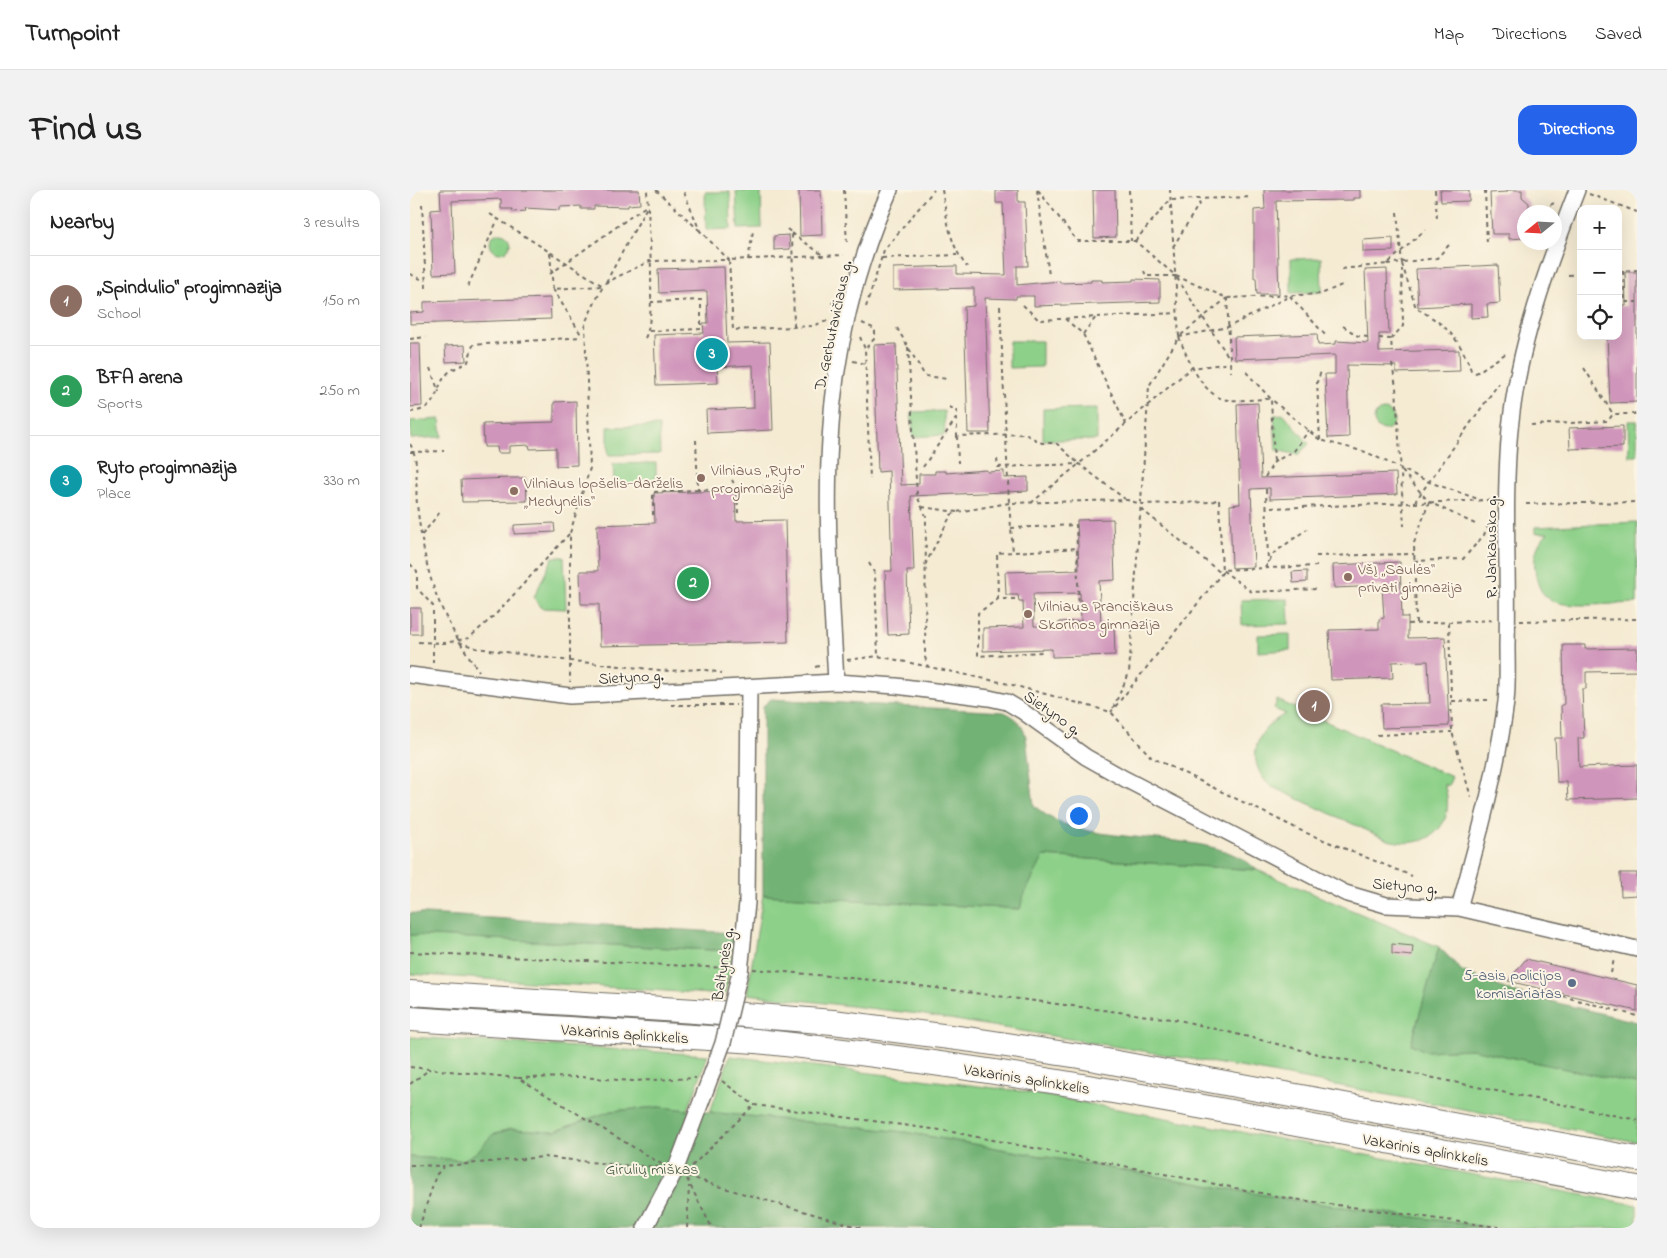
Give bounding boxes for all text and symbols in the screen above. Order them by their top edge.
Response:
text: Turnpoint [25,17,120,52]
text: Map [1434,22,1464,48]
text: Directions [1492,22,1567,48]
text: Saved [1595,22,1642,48]
text: Find us [30,105,142,156]
button: Directions [1518,105,1637,155]
north arrow [1517,205,1562,250]
map controls [1577,205,1622,340]
button: + [1577,205,1622,250]
text: Nearby [50,208,114,238]
text: 3 results [304,211,360,235]
button: − [1577,250,1622,295]
street label: D. Gerbutavičiaus g. [808,258,859,394]
text: „Spindulio“ progimnazija [97,275,282,302]
text: 1 [63,289,69,313]
text: 150 m [322,289,360,313]
button: locate [1577,295,1622,340]
text: School [97,302,141,326]
pin: 3 [696,335,728,373]
text: BFA arena [97,365,183,392]
text: 2 [62,379,70,403]
text: 250 m [320,379,360,403]
text: Sports [97,392,143,416]
text: Ryto progimnazija [97,455,237,482]
place label: Vilniaus „Ryto“ progimnazija [710,459,805,501]
text: 3 [63,469,69,493]
text: 330 m [323,469,360,493]
place label: Vilniaus lopšelis-darželis „Medynėlis“ [523,472,683,514]
marker: Vilniaus „Ryto“ progimnazija [695,472,707,484]
text: Place [97,482,131,506]
marker: Vilniaus lopšelis-darželis „Medynėlis“ [508,485,520,497]
street label: R. Jankausko g. [1480,495,1504,599]
place label: VšĮ „Saulės“ privati gimnazija [1357,558,1462,600]
pin: 2 [677,564,709,602]
marker: VšĮ „Saulės“ privati gimnazija [1342,571,1354,583]
place label: Vilniaus Pranciškaus Skorinos gimnazija [1037,595,1173,637]
marker: Vilniaus Pranciškaus Skorinos gimnazija [1022,608,1034,620]
street label: Sietyno g. [598,664,664,692]
street label: Sietyno g. [1018,685,1085,742]
pin: 1 [1298,687,1330,725]
your location [1066,803,1092,829]
street label: Sietyno g. [1371,872,1438,902]
street label: Baltynės g. [706,926,742,1004]
place label: 5-asis policijos komisariatas [1463,964,1562,1006]
marker: 5-asis policijos komisariatas [1566,977,1578,989]
street label: Vakarinis aplinkkelis [559,1018,689,1051]
street label: Vakarinis aplinkkelis [961,1058,1092,1102]
street label: Vakarinis aplinkkelis [1360,1128,1491,1174]
park label: Girulių miškas [606,1158,698,1182]

